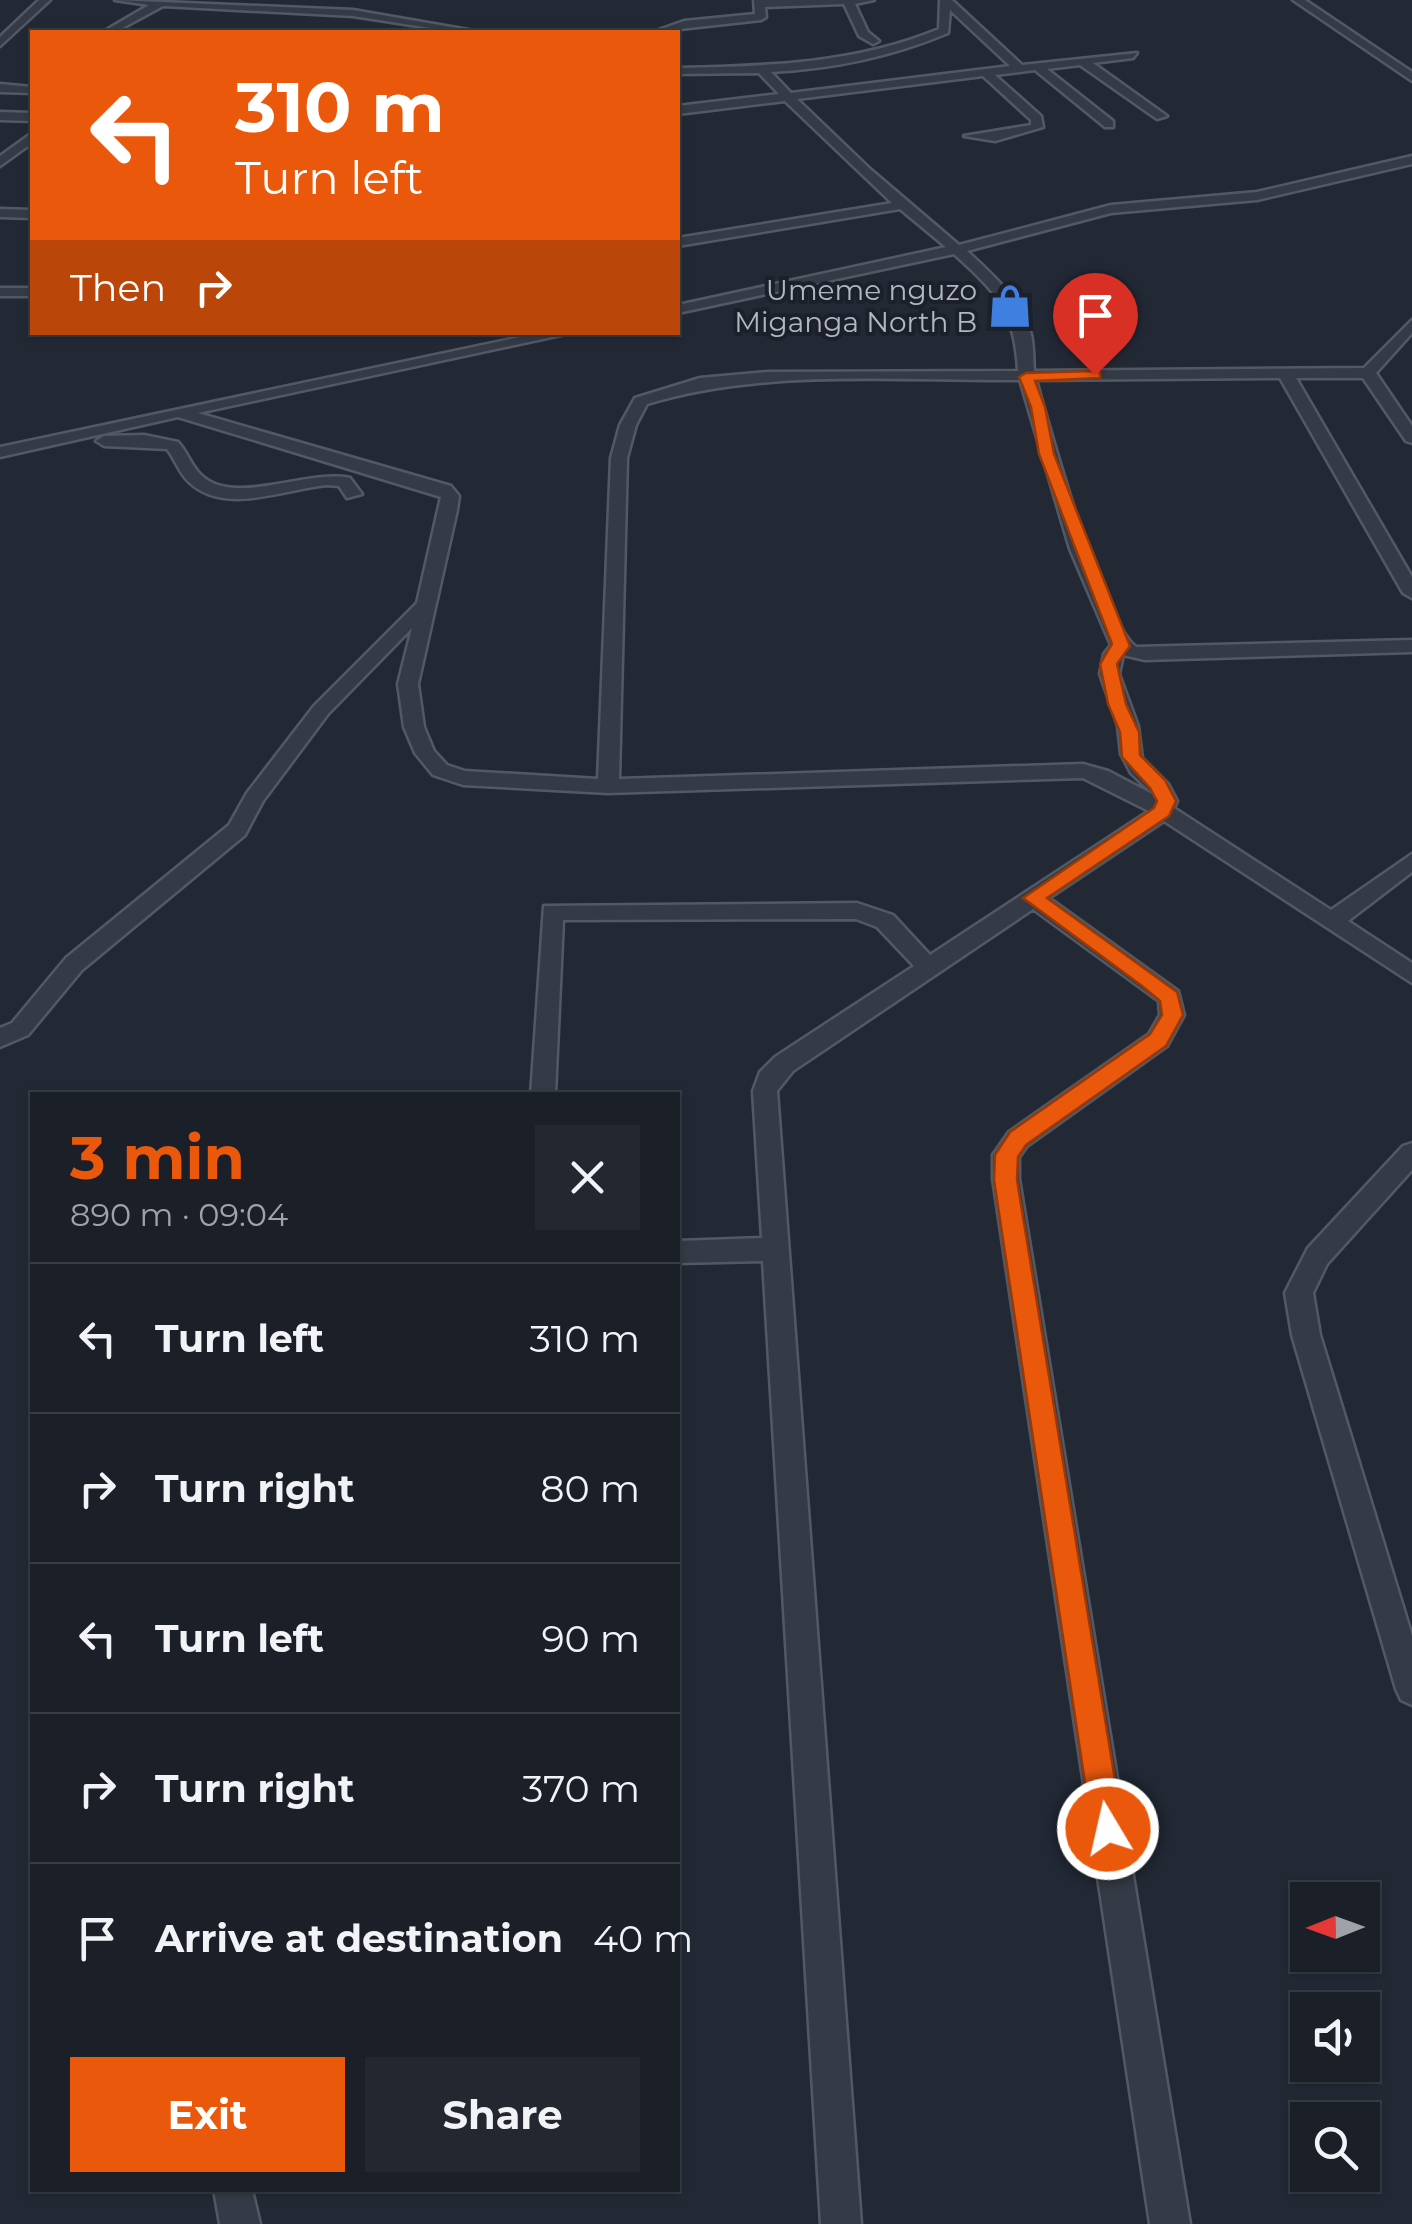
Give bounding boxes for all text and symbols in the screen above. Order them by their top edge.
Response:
text: 310 m [235,64,445,150]
icon: left [70,70,200,200]
text: Turn left [235,150,423,205]
icon: right [186,260,241,315]
text: Then [70,264,166,311]
place label: Umeme nguzo Miganga North B [734,273,977,339]
pin [1053,273,1138,376]
shop icon: Umeme nguzo Miganga North B [986,282,1034,330]
icon: arrive [1068,288,1123,343]
text: 3 min [70,1121,245,1194]
button: close [535,1125,640,1230]
text: 890 m · 09:04 [70,1195,288,1234]
icon: left [70,1311,125,1366]
text: Turn left [155,1315,324,1362]
text: 310 m [529,1315,640,1362]
icon: right [70,1461,125,1516]
text: Turn right [155,1465,354,1512]
text: 80 m [540,1465,640,1512]
icon: left [70,1611,125,1666]
text: Turn left [155,1615,324,1662]
text: 90 m [541,1615,640,1662]
icon: right [70,1761,125,1816]
text: Turn right [155,1765,354,1812]
text: 370 m [522,1765,640,1812]
position arrow [1056,1777,1160,1881]
north arrow [1290,1882,1380,1972]
map controls [1290,1882,1380,2192]
icon: arrive [70,1911,125,1966]
text: Arrive at destination [155,1915,563,1962]
text: 40 m [593,1915,693,1962]
button: sound [1290,1992,1380,2082]
button: Exit [70,2057,345,2172]
button: Share [365,2057,640,2172]
button: search [1290,2102,1380,2192]

